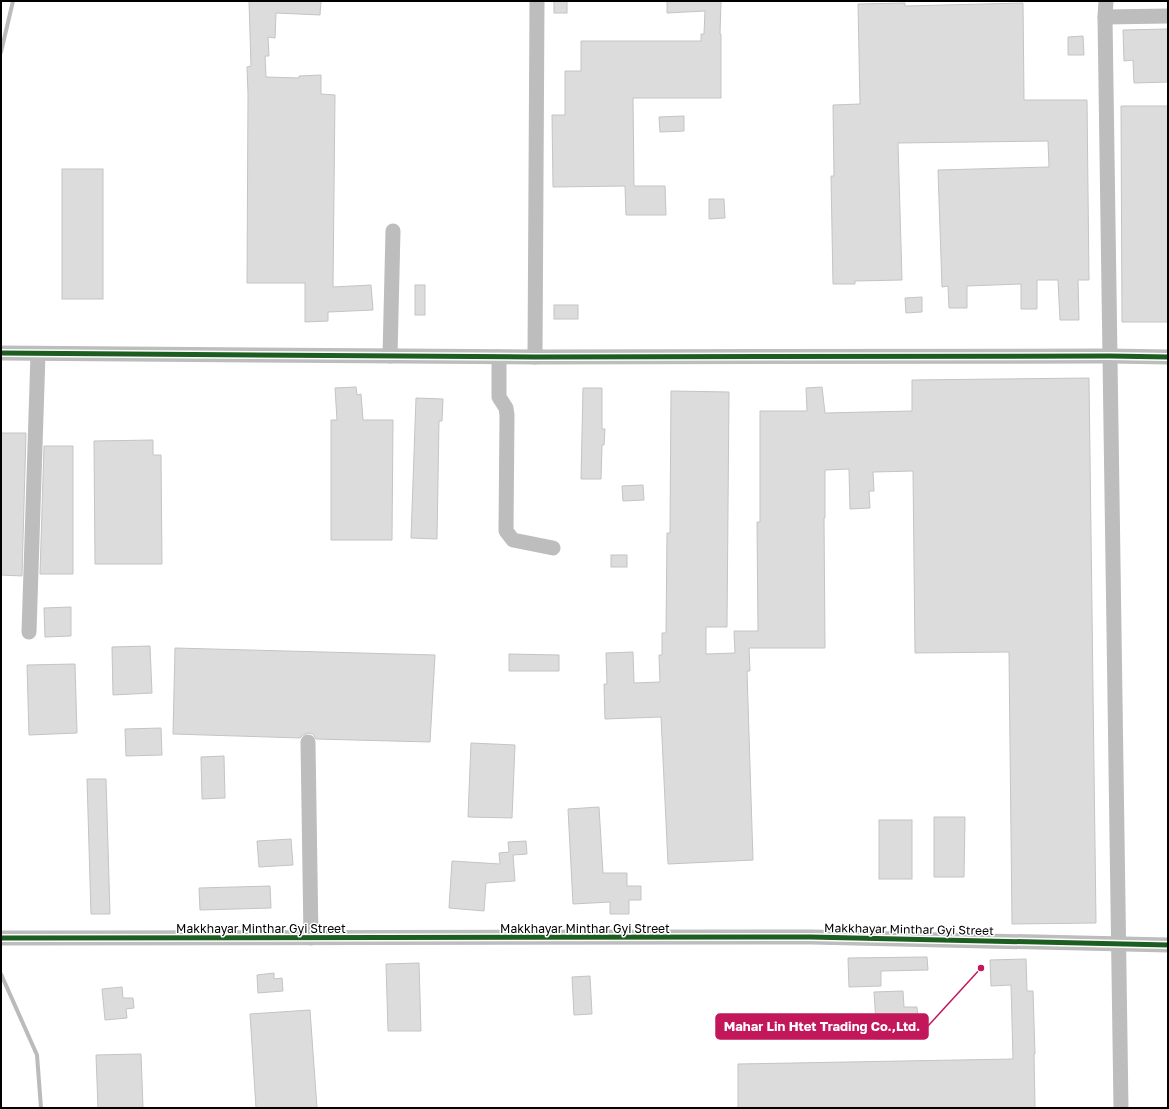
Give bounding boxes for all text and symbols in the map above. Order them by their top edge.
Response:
street label: Makkhayar Minthar Gyi Street [824,920,994,938]
street label: Makkhayar Minthar Gyi Street [176,921,346,936]
street label: Makkhayar Minthar Gyi Street [500,921,670,936]
callout: Mahar Lin Htet Trading Co.,Ltd. [716,1014,928,1039]
text: Mahar Lin Htet Trading Co.,Ltd. [724,1018,920,1034]

